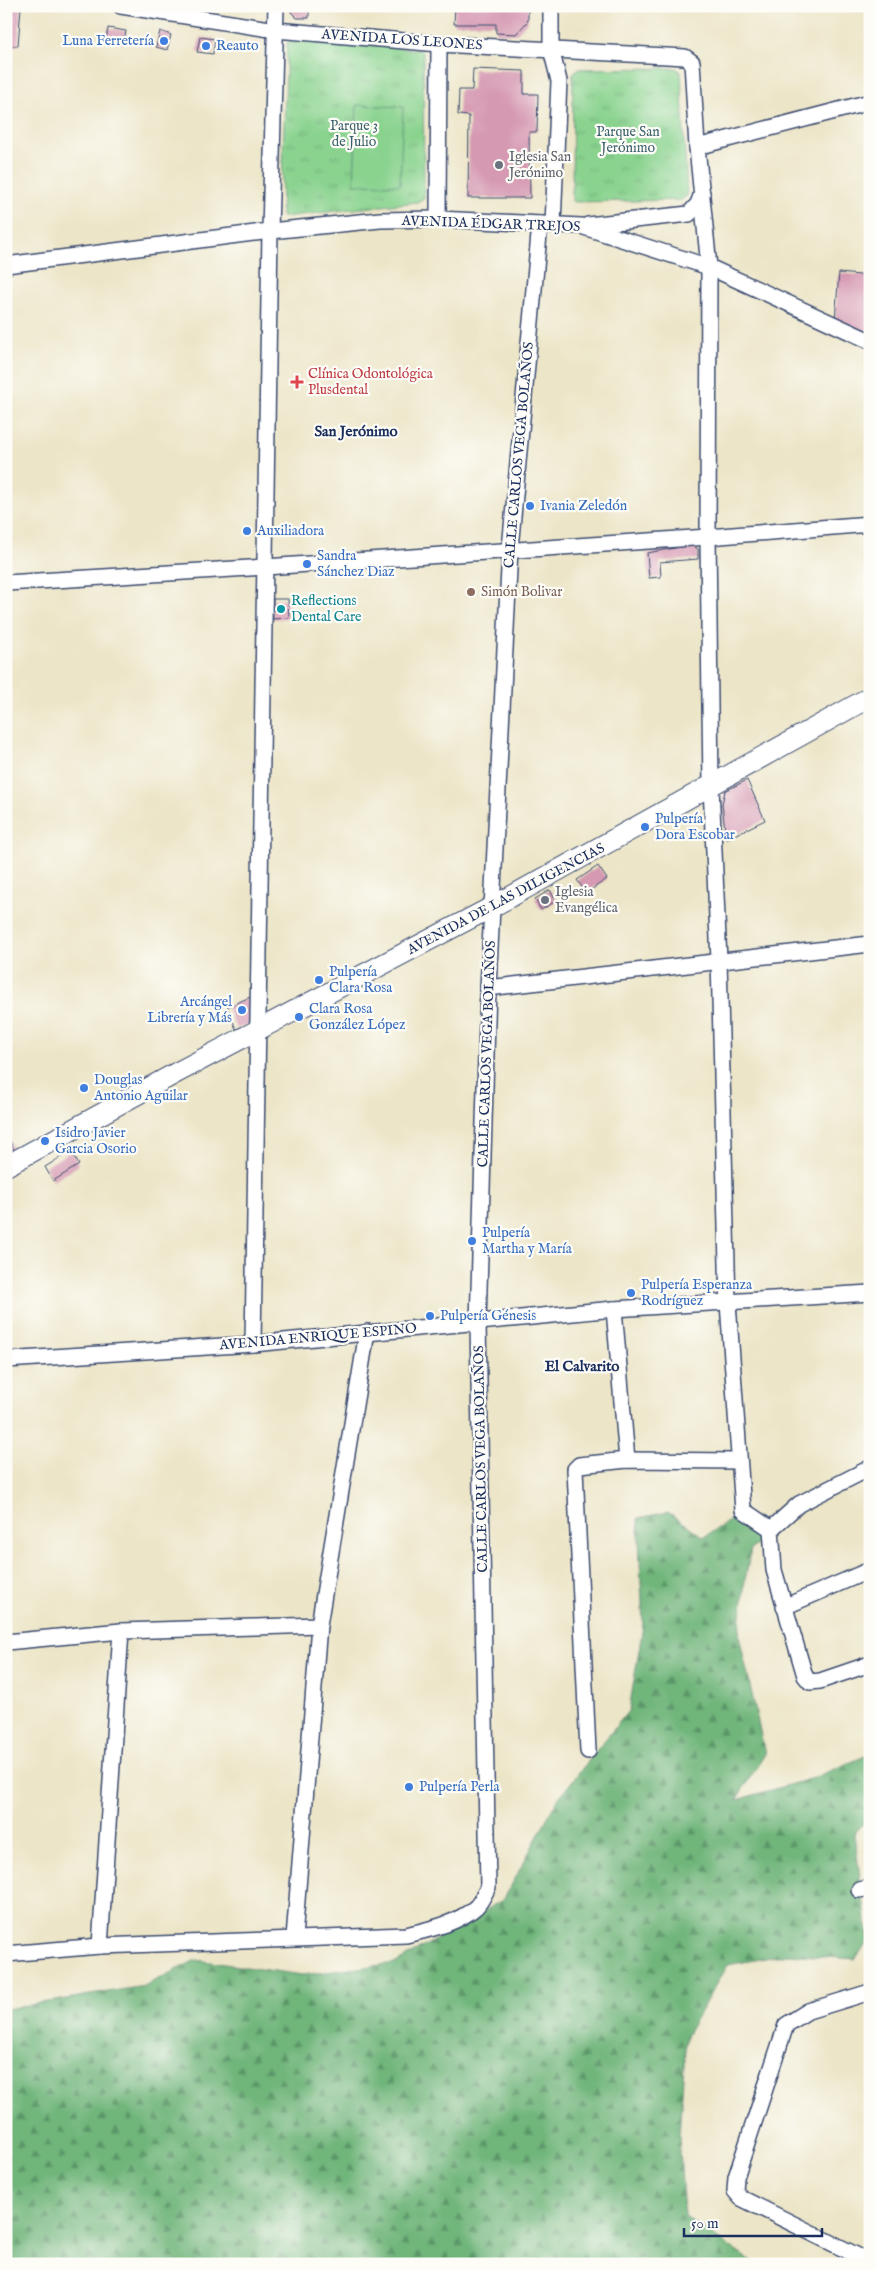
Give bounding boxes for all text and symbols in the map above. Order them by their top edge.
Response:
street label: AVENIDA LOS LEONES [320,25,483,55]
place label: Luna Ferretería [62,32,155,50]
marker: Luna Ferretería [158,35,170,47]
place label: Reauto [216,37,259,55]
marker: Reauto [200,40,212,52]
park label: Parque 3 de Julio [330,117,378,151]
park label: Parque San Jerónimo [596,123,660,157]
place label: Iglesia San Jerónimo [507,148,572,182]
marker: Iglesia San Jerónimo [493,159,505,171]
street label: AVENIDA ÉDGAR TREJOS [400,211,581,236]
street label: CALLE CARLOS VEGA BOLAÑOS [499,341,538,569]
place label: Clínica Odontológica Plusdental [308,365,434,399]
marker: Clínica Odontológica Plusdental [290,375,304,389]
district label: San Jerónimo [314,422,398,441]
place label: Ivania Zeledón [540,497,628,515]
marker: Ivania Zeledón [524,500,536,512]
place label: Auxiliadora [256,522,325,540]
marker: Auxiliadora [241,525,253,537]
place label: Sandra Sánchez Diaz [317,547,395,581]
marker: Sandra Sánchez Diaz [301,558,313,570]
place label: Simón Bolivar [481,583,562,601]
marker: Simón Bolivar [465,586,477,598]
place label: Reflections Dental Care [291,592,362,626]
marker: Reflections Dental Care [275,603,287,615]
place label: Pulpería Dora Escobar [655,810,735,844]
marker: Pulpería Dora Escobar [639,821,651,833]
street label: AVENIDA DE LAS DILIGENCIAS [403,839,608,959]
place label: Iglesia Evangélica [555,883,619,917]
marker: Iglesia Evangélica [539,894,551,906]
street label: CALLE CARLOS VEGA BOLAÑOS [473,940,500,1168]
place label: Pulpería Clara Rosa [329,963,393,997]
marker: Pulpería Clara Rosa [313,974,325,986]
place label: Arcángel Librería y Más [147,993,232,1027]
place label: Clara Rosa González López [309,1000,406,1034]
marker: Arcángel Librería y Más [236,1004,248,1016]
marker: Clara Rosa González López [293,1011,305,1023]
place label: Douglas Antonio Aguilar [93,1071,188,1105]
marker: Douglas Antonio Aguilar [78,1082,90,1094]
place label: Isidro Javier Garcia Osorio [55,1124,137,1158]
marker: Isidro Javier Garcia Osorio [39,1135,51,1147]
place label: Pulpería Martha y María [482,1224,573,1258]
marker: Pulpería Martha y María [466,1235,478,1247]
place label: Pulpería Esperanza Rodríguez [641,1276,753,1310]
marker: Pulpería Esperanza Rodríguez [625,1287,637,1299]
place label: Pulpería Génesis [440,1307,536,1325]
marker: Pulpería Génesis [424,1310,436,1322]
street label: AVENIDA ENRIQUE ESPINO [218,1319,418,1355]
street label: CALLE CARLOS VEGA BOLAÑOS [469,1345,492,1573]
district label: El Calvarito [545,1357,619,1376]
place label: Pulpería Perla [419,1778,501,1796]
marker: Pulpería Perla [403,1781,415,1793]
scale bar [684,2205,821,2237]
text: 50 m [691,2214,719,2233]

